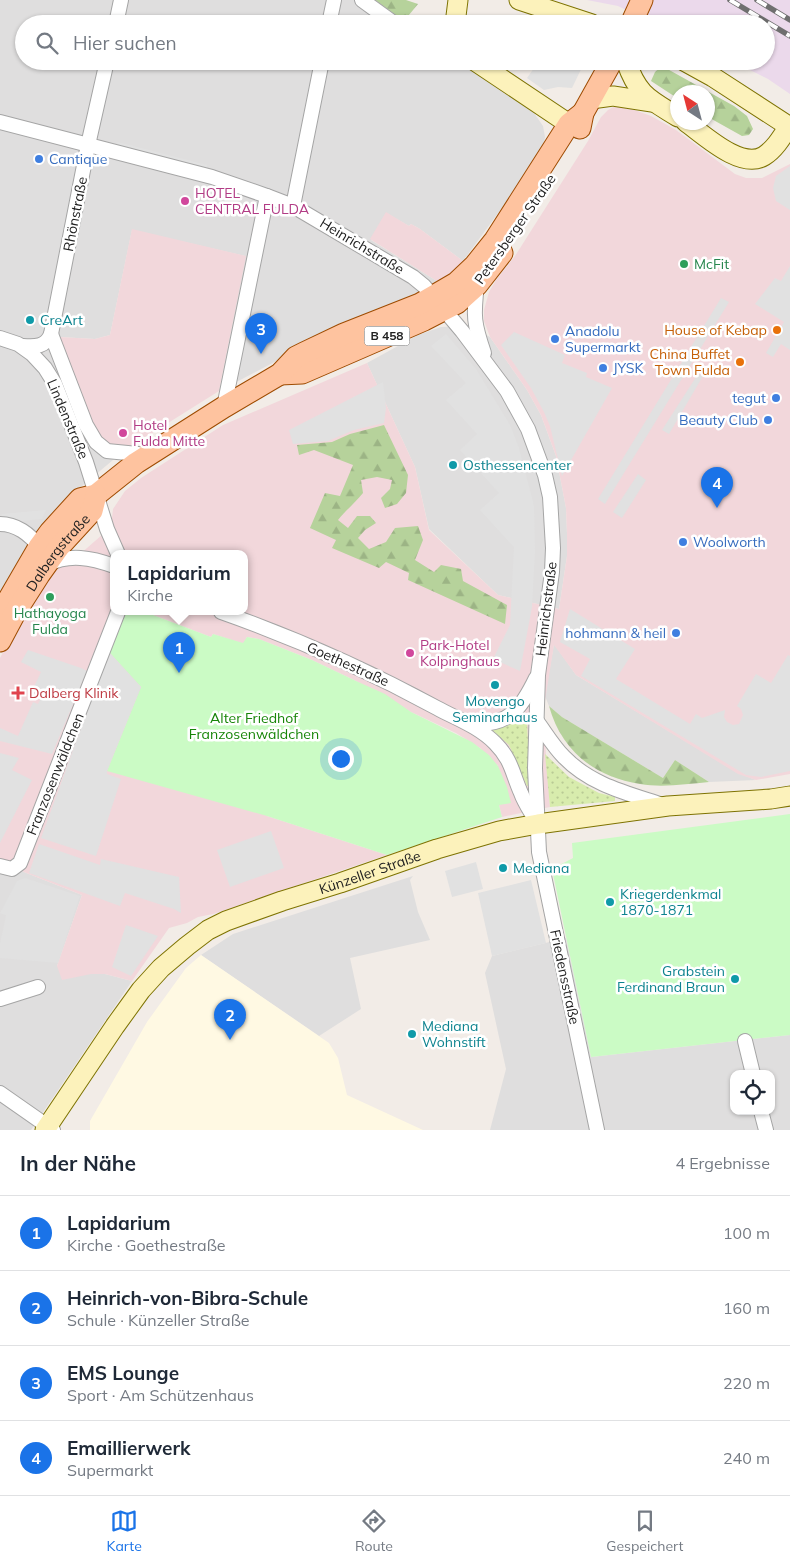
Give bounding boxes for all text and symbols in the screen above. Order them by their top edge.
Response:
search box [15,15,775,70]
icon: search [33,29,61,57]
text: Hier suchen [73,31,177,55]
north arrow [670,85,715,130]
place label: Cantique [49,150,107,168]
marker: Cantique [33,153,45,165]
street label: Petersberger Straße [470,171,560,287]
street label: Rhönstraße [59,175,91,253]
place label: HOTEL CENTRAL FULDA [195,184,310,218]
marker: HOTEL CENTRAL FULDA [179,195,191,207]
street label: Heinrichstraße [317,214,407,278]
place label: McFit [694,255,729,273]
marker: McFit [678,258,690,270]
place label: CreArt [40,311,83,329]
pin: 3 [245,313,277,354]
marker: CreArt [24,314,36,326]
place label: House of Kebap [664,321,767,339]
place label: Anadolu Supermarkt [565,322,641,356]
marker: House of Kebap [771,324,783,336]
road number: B 458 [364,326,410,346]
marker: Anadolu Supermarkt [549,333,561,345]
place label: China Buffet Town Fulda [649,345,730,379]
marker: China Buffet Town Fulda [734,356,746,368]
place label: JYSK [613,359,644,377]
marker: JYSK [597,362,609,374]
street label: Lindenstraße [43,376,93,462]
place label: tegut [732,389,766,407]
marker: tegut [770,392,782,404]
place label: Beauty Club [679,411,758,429]
marker: Beauty Club [762,414,774,426]
place label: Hotel Fulda Mitte [133,416,205,450]
marker: Hotel Fulda Mitte [117,427,129,439]
place label: Osthessencenter [463,456,572,474]
marker: Osthessencenter [447,459,459,471]
pin: 4 [701,467,733,508]
street label: Dalbergstraße [22,510,94,595]
place label: Woolworth [693,533,766,551]
marker: Woolworth [677,536,689,548]
popup [110,550,248,615]
text: Lapidarium [127,561,231,585]
street label: Heinrichstraße [531,561,561,657]
text: Kirche [127,585,173,605]
marker: Hathayoga Fulda [44,591,56,603]
place label: Hathayoga Fulda [14,604,86,638]
place label: hohmann & heil [565,624,666,642]
marker: hohmann & heil [670,627,682,639]
pin: 1 [163,632,195,673]
place label: Park-Hotel Kolpinghaus [420,636,500,670]
street label: Goethestraße [304,638,392,690]
marker: Park-Hotel Kolpinghaus [404,647,416,659]
marker: Movengo Seminarhaus [489,679,501,691]
place label: Dalberg Klinik [29,684,119,702]
marker: Dalberg Klinik [11,686,25,700]
place label: Movengo Seminarhaus [452,692,538,726]
park label: Alter Friedhof Franzosenwäldchen [189,709,319,743]
street label: Franzosenwäldchen [22,710,88,838]
your location [328,746,354,772]
street label: Künzeller Straße [317,846,423,898]
place label: Mediana [513,859,569,877]
marker: Mediana [497,862,509,874]
place label: Kriegerdenkmal 1870-1871 [620,885,721,919]
marker: Kriegerdenkmal 1870-1871 [604,896,616,908]
street label: Friedensstraße [546,928,584,1026]
place label: Grabstein Ferdinand Braun [617,962,725,996]
marker: Grabstein Ferdinand Braun [729,973,741,985]
pin: 2 [214,999,246,1040]
place label: Mediana Wohnstift [422,1017,486,1051]
marker: Mediana Wohnstift [406,1028,418,1040]
map controls [730,1070,775,1115]
button: locate [730,1070,775,1115]
text: In der Nähe [20,1150,136,1176]
text: 4 Ergebnisse [675,1153,770,1173]
text: Lapidarium [67,1211,171,1235]
text: 1 [31,1223,41,1243]
text: 100 m [723,1223,770,1243]
text: Kirche · Goethestraße [67,1235,226,1255]
text: Heinrich-von-Bibra-Schule [67,1286,308,1310]
text: 2 [31,1298,41,1318]
text: 160 m [723,1298,770,1318]
text: Schule · Künzeller Straße [67,1310,250,1330]
text: EMS Lounge [67,1361,179,1385]
text: 3 [31,1373,41,1393]
text: 220 m [723,1373,770,1393]
text: Sport · Am Schützenhaus [67,1385,254,1405]
text: Emaillierwerk [67,1436,190,1460]
text: 4 [31,1448,41,1468]
text: 240 m [723,1448,770,1468]
text: Supermarkt [67,1460,153,1480]
tab: Karte [107,1507,142,1555]
tab: Route [355,1507,393,1555]
tab: Gespeichert [606,1507,683,1555]

